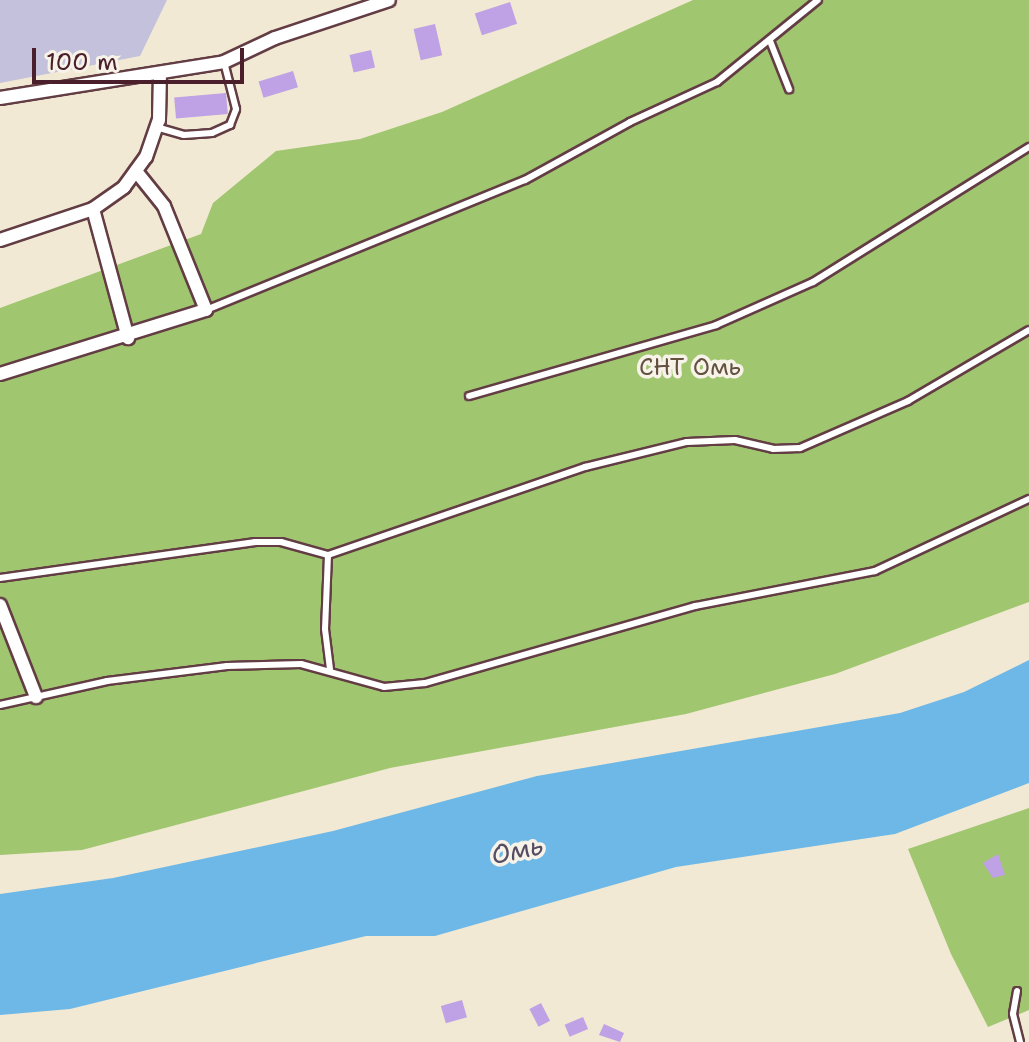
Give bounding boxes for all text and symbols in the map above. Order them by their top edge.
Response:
scale bar [36,32,248,82]
text: 100 m [46,46,118,78]
park label: СНТ Омь [639,354,741,382]
water label: Омь [488,829,546,871]

